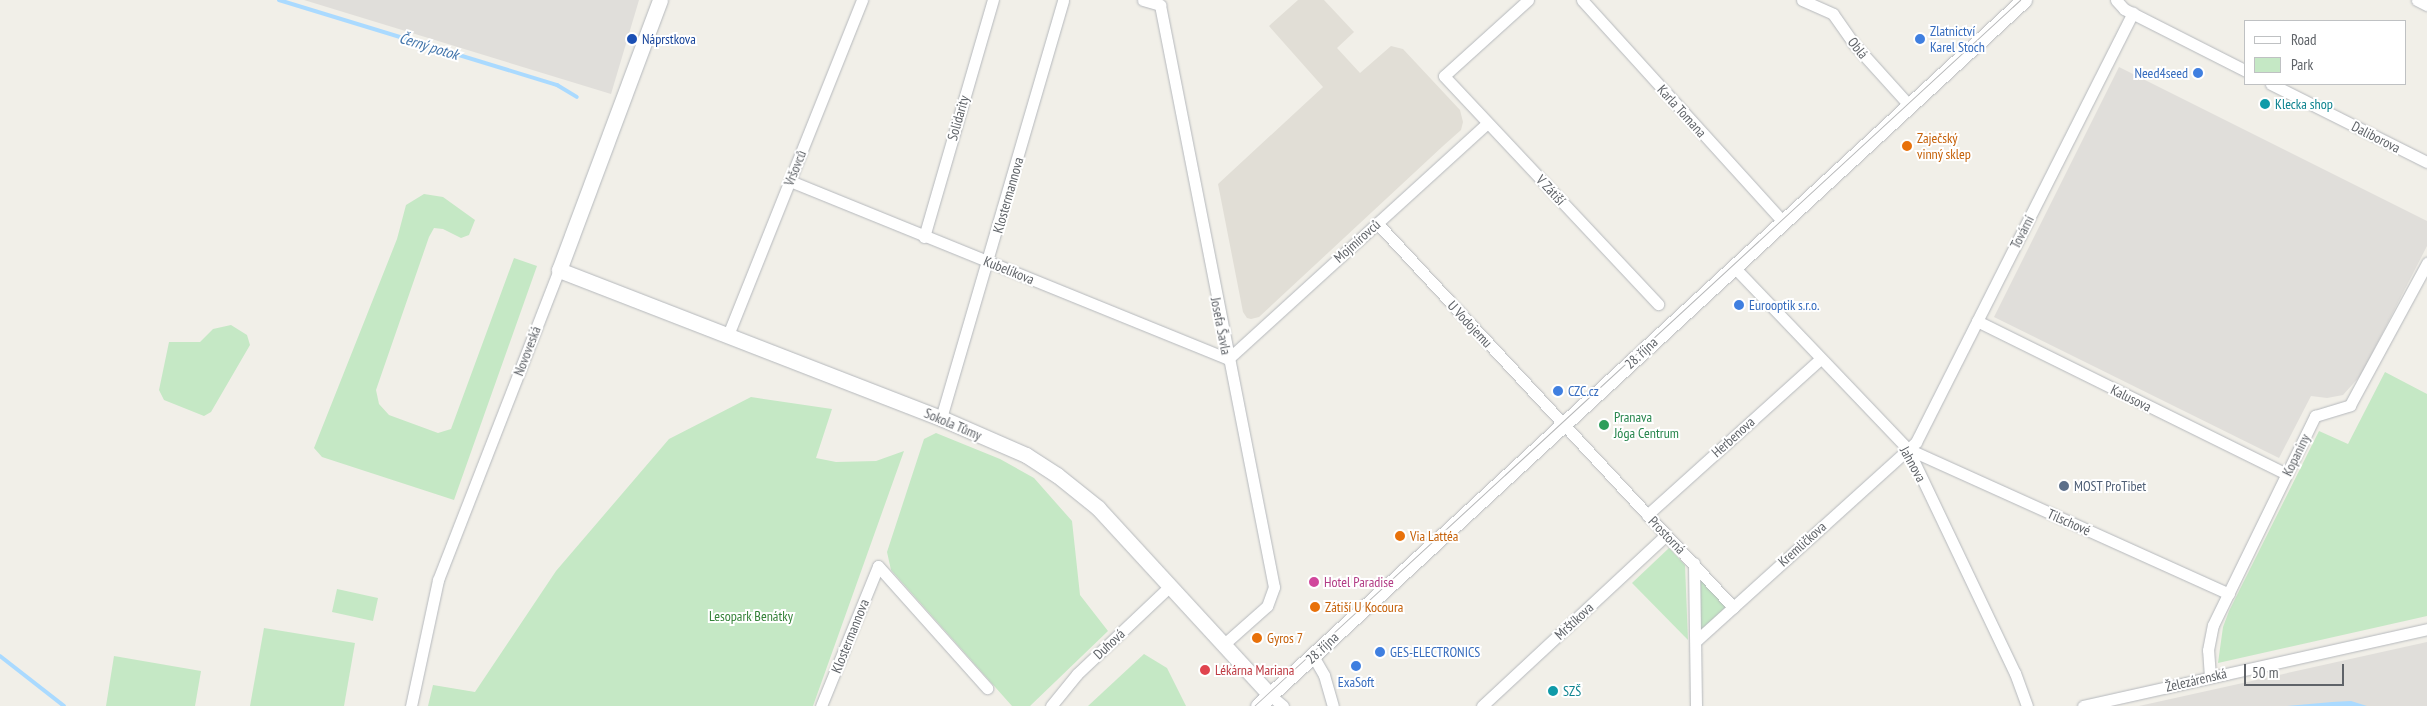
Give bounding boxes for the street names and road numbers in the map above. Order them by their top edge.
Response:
street label: Oblá [1844,34,1872,62]
street label: Karla Tomana [1654,81,1710,141]
street label: Solidarity [944,94,972,142]
street label: Daliborova [2349,118,2403,156]
street label: Vršovců [780,148,810,188]
street label: Klostermannova [989,155,1027,235]
street label: V Zátiší [1533,171,1569,209]
street label: Tovární [2007,213,2037,251]
street label: Mojmírovců [1330,216,1384,266]
street label: Kubelíkova [981,252,1037,288]
street label: Josefa Šavla [1207,296,1235,356]
street label: U Vodojemu [1444,297,1496,351]
street label: Novoveská [510,324,544,378]
street label: 28. října [1621,333,1661,373]
street label: Kalusova [2108,381,2154,415]
street label: Sokola Tůmy [922,404,984,444]
street label: Herbenova [1708,413,1758,461]
street label: Kopaniny [2279,431,2313,479]
street label: Jahnova [1896,443,1930,485]
street label: Tilschové [2045,505,2093,539]
street label: Prostorná [1645,513,1689,557]
street label: Kremličkova [1775,518,1829,570]
street label: Klostermannova [828,597,872,675]
street label: Mrštíkova [1551,599,1597,643]
street label: Duhová [1090,625,1128,663]
street label: 28. října [1302,628,1342,668]
street label: Železárenská [2164,665,2228,695]

